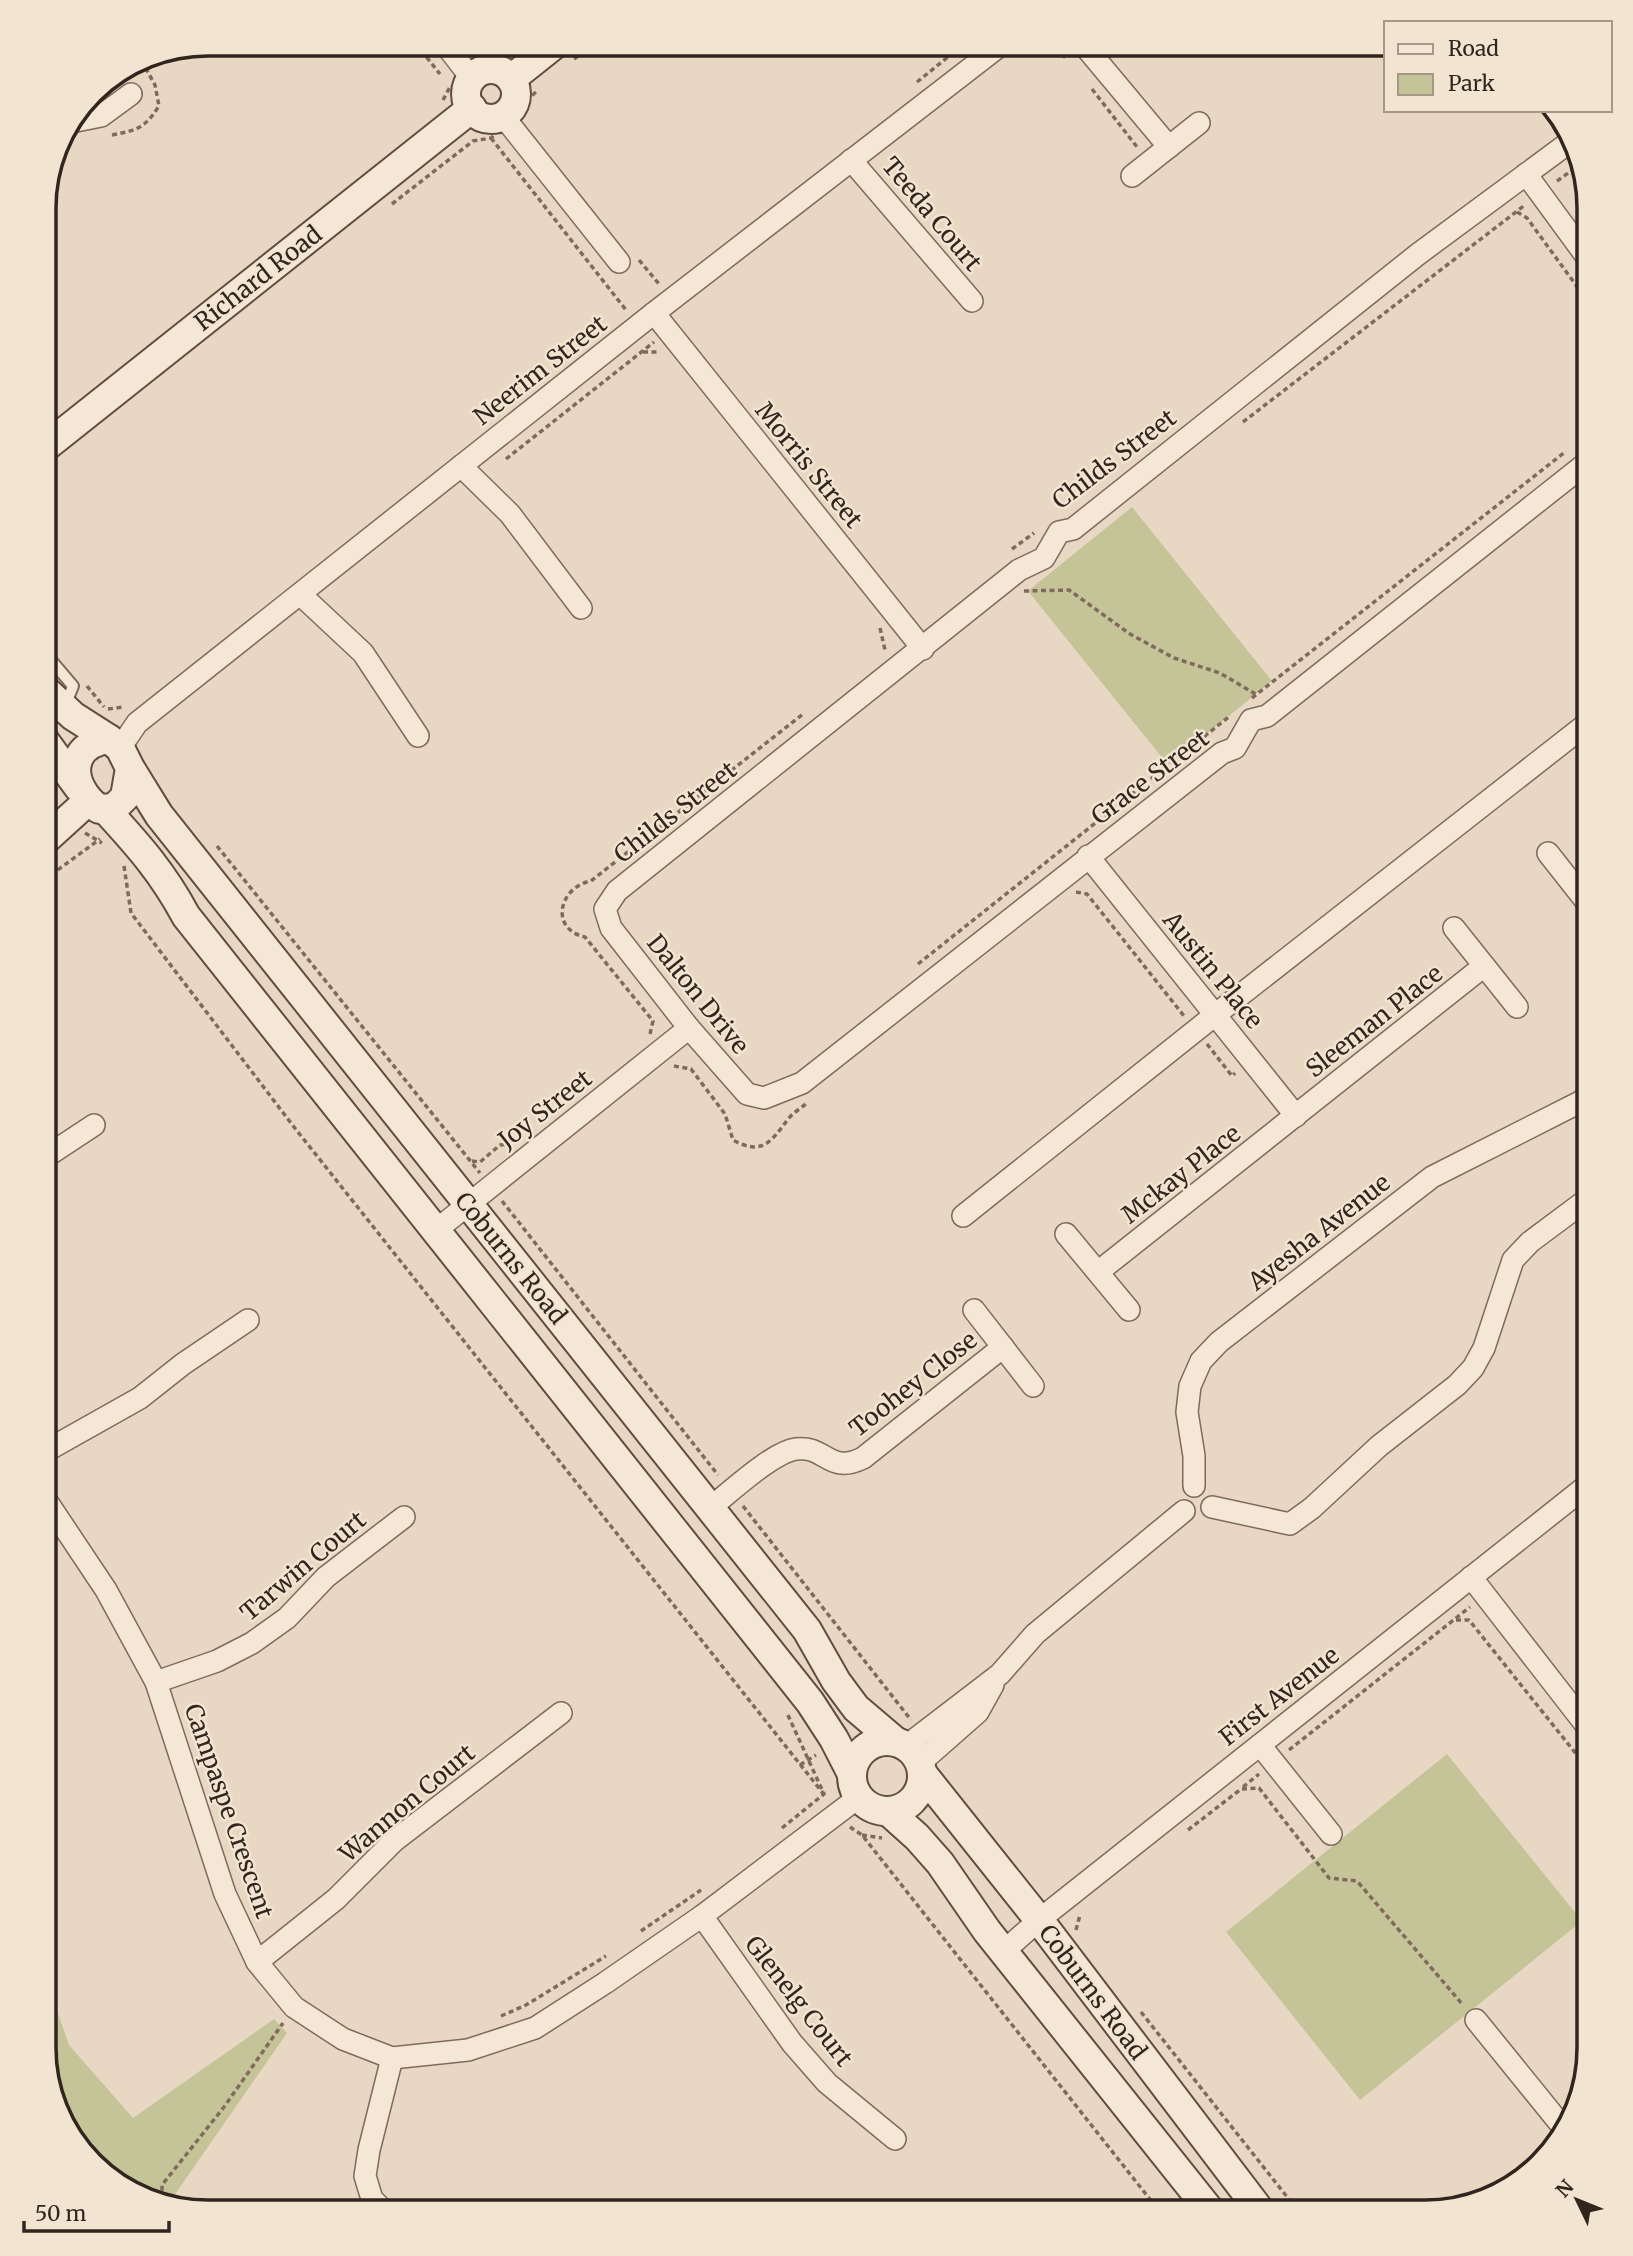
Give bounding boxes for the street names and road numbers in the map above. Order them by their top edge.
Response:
street label: Teeda Court [875,151,989,278]
street label: Richard Road [188,219,328,337]
street label: Neerim Street [467,308,613,432]
street label: Morris Street [749,396,870,535]
street label: Childs Street [1046,402,1183,516]
street label: Grace Street [1085,722,1215,831]
street label: Childs Street [607,754,743,870]
street label: Austin Place [1156,904,1270,1035]
street label: Dalton Drive [640,928,756,1060]
street label: Sleeman Place [1299,958,1449,1084]
street label: Joy Street [491,1062,598,1156]
street label: Mckay Place [1115,1118,1247,1230]
street label: Ayesha Avenue [1241,1167,1396,1298]
street label: Coburns Road [448,1186,574,1330]
street label: Toohey Close [843,1324,983,1444]
street label: Tarwin Court [234,1504,373,1628]
street label: First Avenue [1213,1640,1345,1752]
street label: Campaspe Crescent [178,1700,280,1923]
street label: Wannon Court [332,1737,482,1869]
street label: Coburns Road [1032,1918,1154,2066]
street label: Glenelg Court [738,1929,860,2073]

